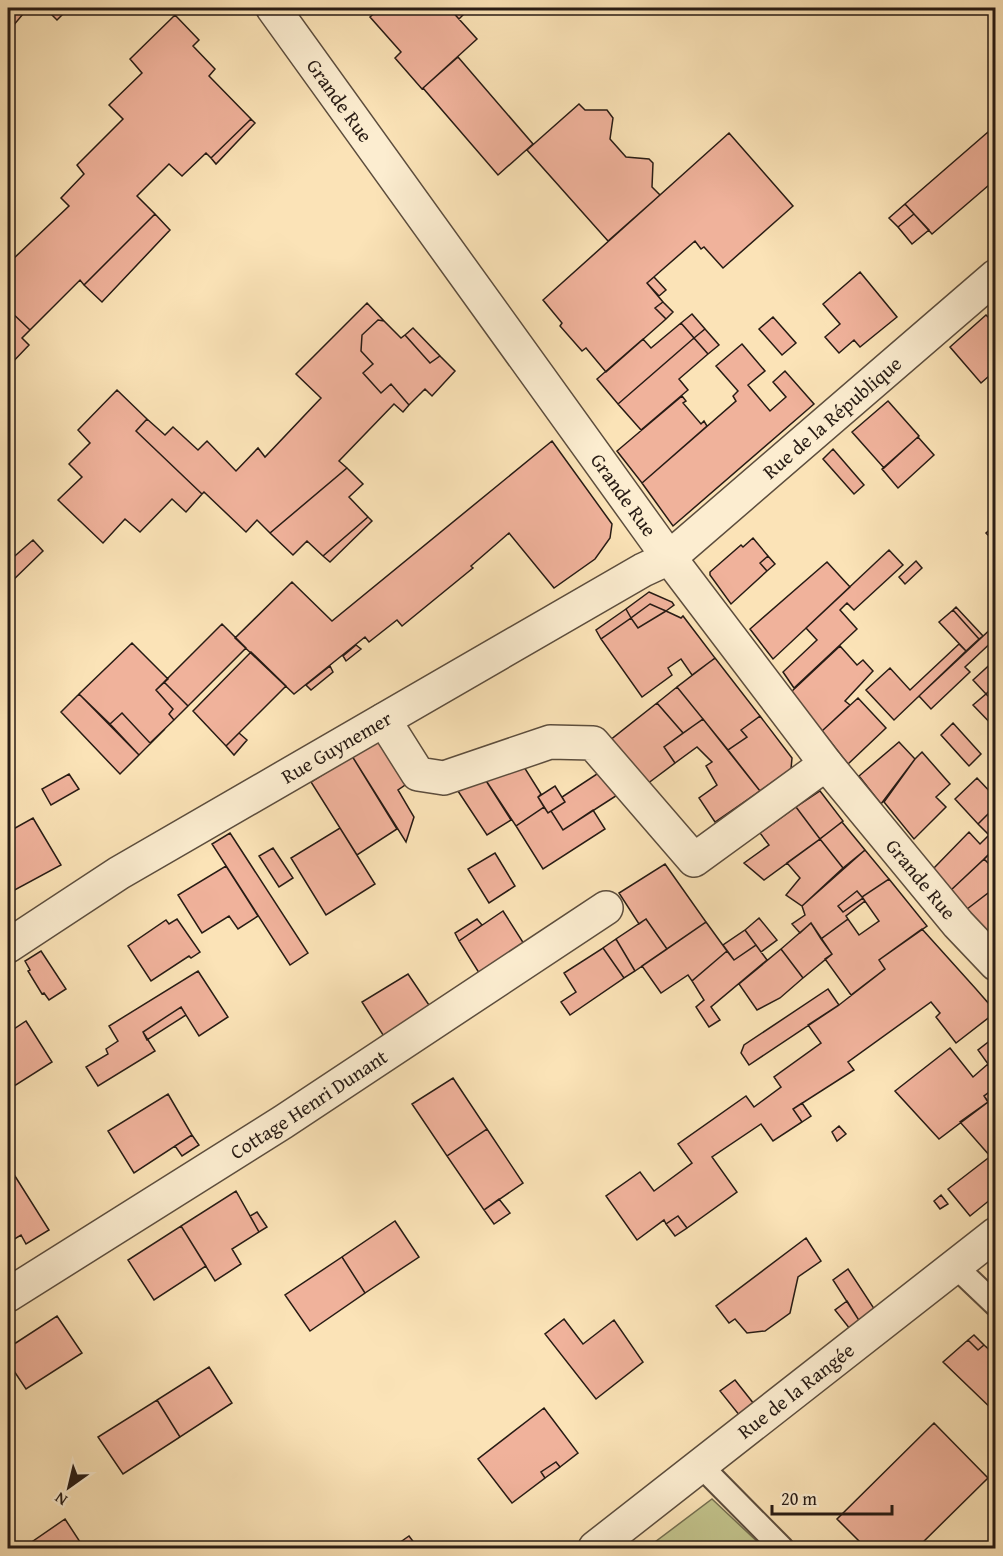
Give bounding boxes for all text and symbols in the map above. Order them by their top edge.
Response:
street label: Grande Rue [300,52,380,148]
street label: Rue de la République [756,349,907,485]
street label: Grande Rue [584,447,664,542]
street label: Rue Guynemer [276,703,397,790]
street label: Grande Rue [879,832,963,925]
street label: Cottage Henri Dunant [224,1042,393,1166]
street label: Rue de la Rangée [731,1335,860,1445]
north arrow [39,1457,99,1517]
scale bar [772,1478,892,1516]
text: 20 m [781,1485,817,1512]
text: N [49,1486,72,1512]

